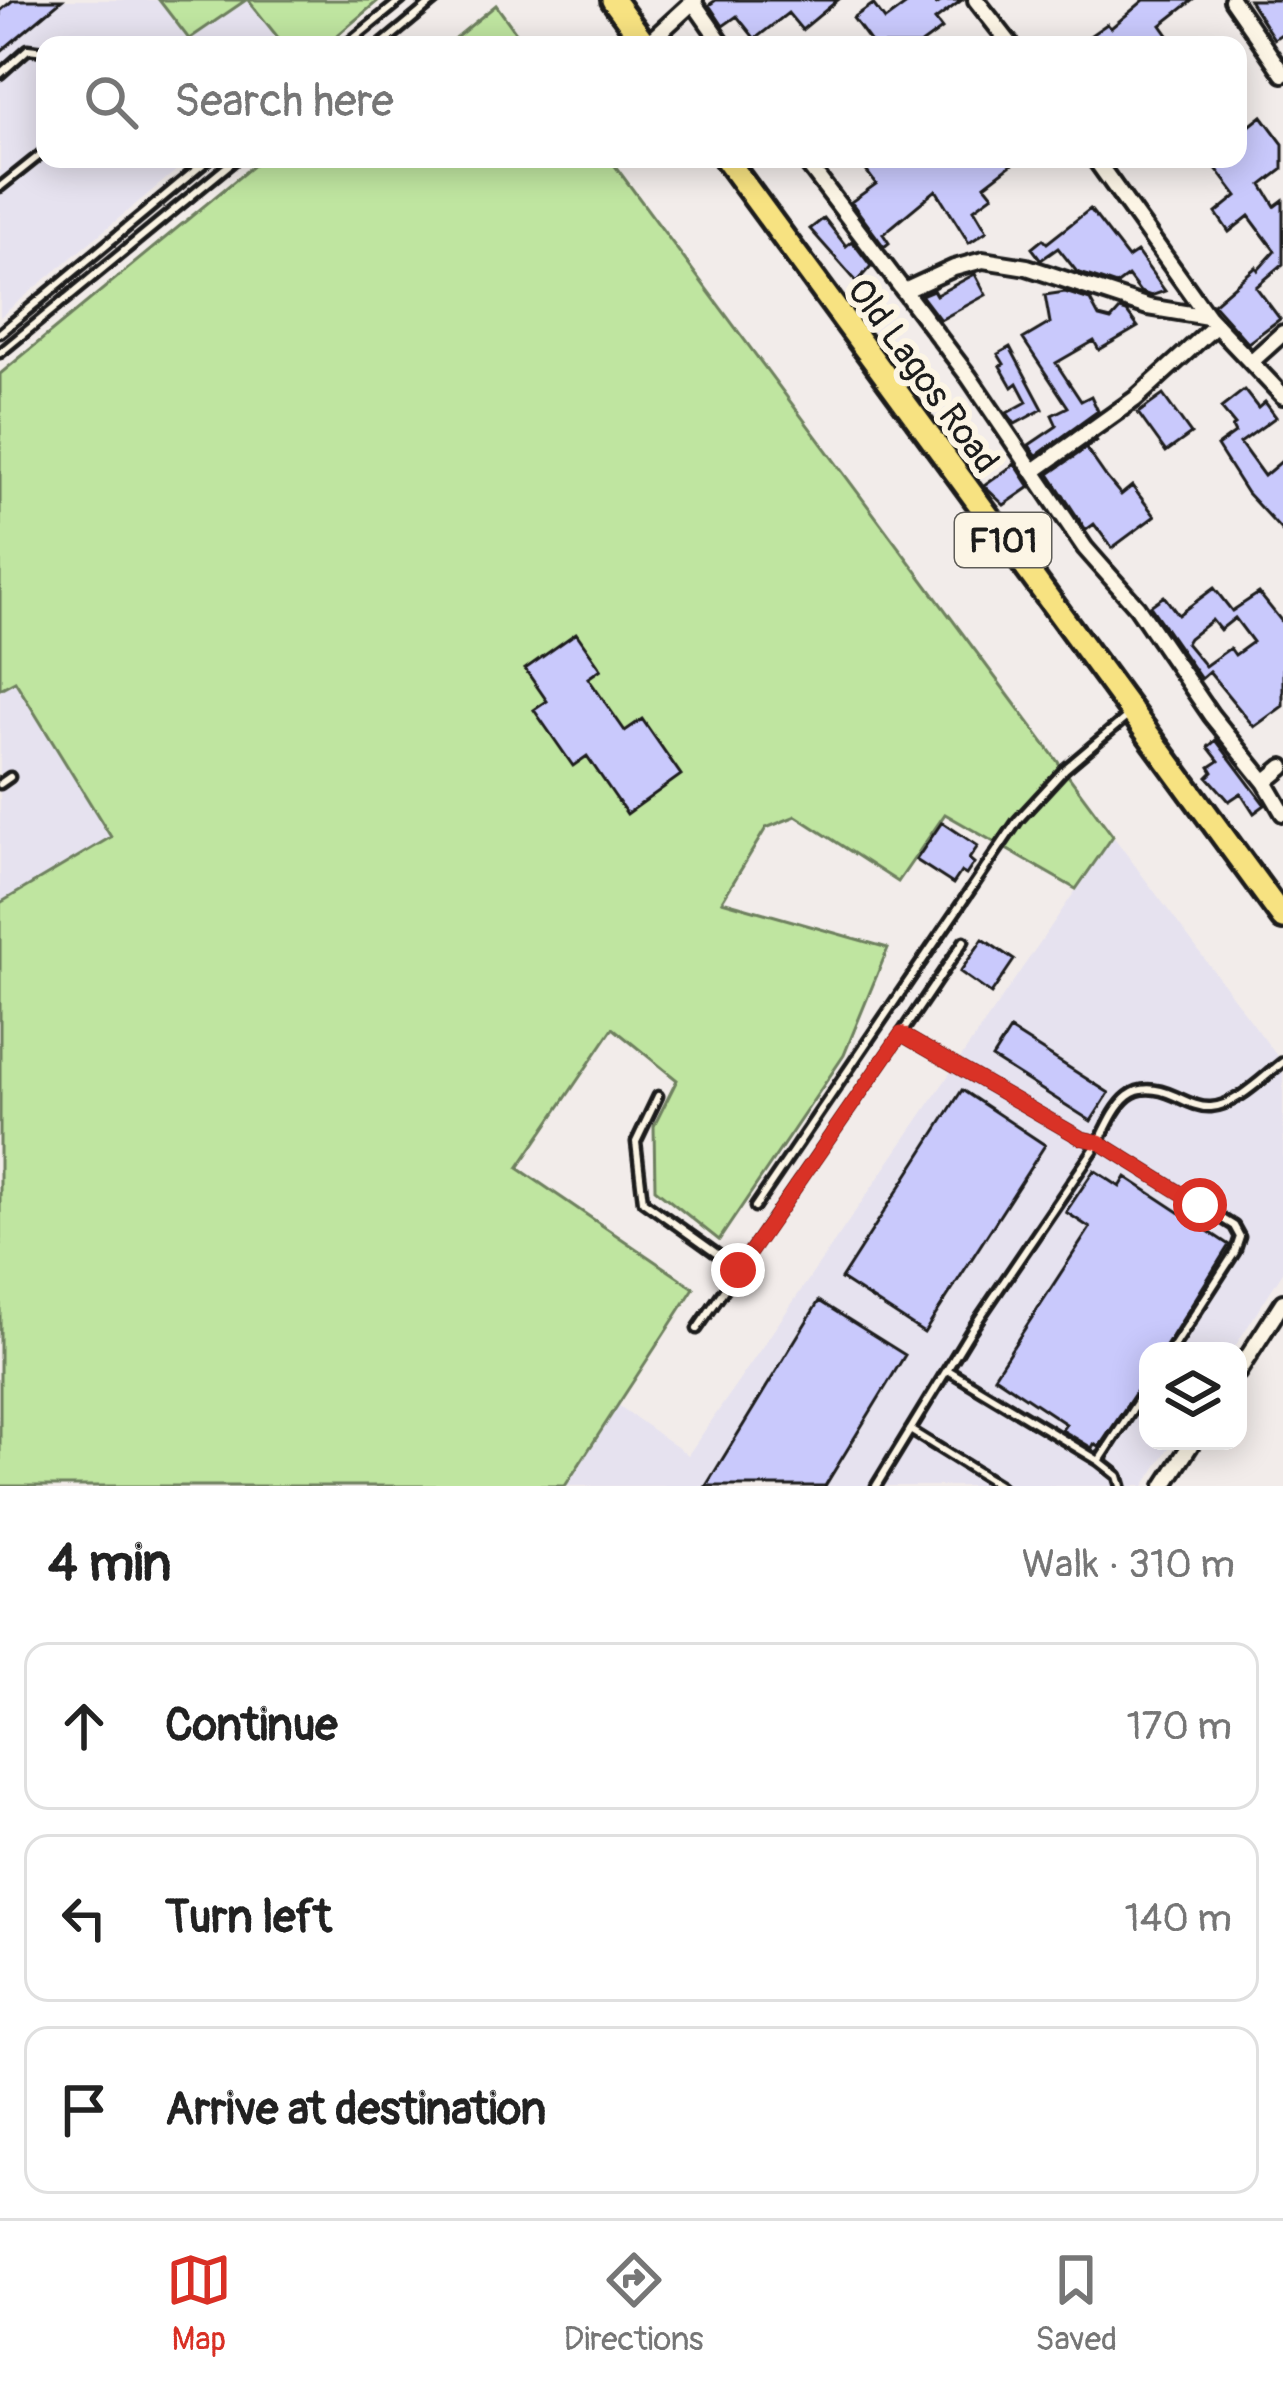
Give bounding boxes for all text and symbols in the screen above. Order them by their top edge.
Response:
search box [36,36,1247,168]
icon: search [78,69,144,135]
text: Search here [174,74,394,130]
street label: Old Lagos Road [837,270,1009,482]
road number: F101 [955,513,1051,567]
route start [1173,1178,1227,1232]
route end [711,1243,765,1297]
map controls [1139,1342,1247,1450]
button: layers [1139,1342,1247,1450]
text: 4 min [48,1532,171,1596]
text: Walk · 310 m [1022,1540,1235,1589]
icon: ahead [51,1693,117,1759]
text: Continue [165,1698,338,1754]
text: 170 m [1126,1702,1232,1751]
icon: left [51,1885,117,1951]
text: Turn left [165,1890,332,1946]
text: 140 m [1124,1894,1232,1943]
icon: arrive [51,2077,117,2143]
text: Arrive at destination [165,2082,546,2138]
tab: Map [166,2247,232,2360]
tab: Directions [564,2247,704,2360]
tab: Saved [1035,2247,1117,2360]

